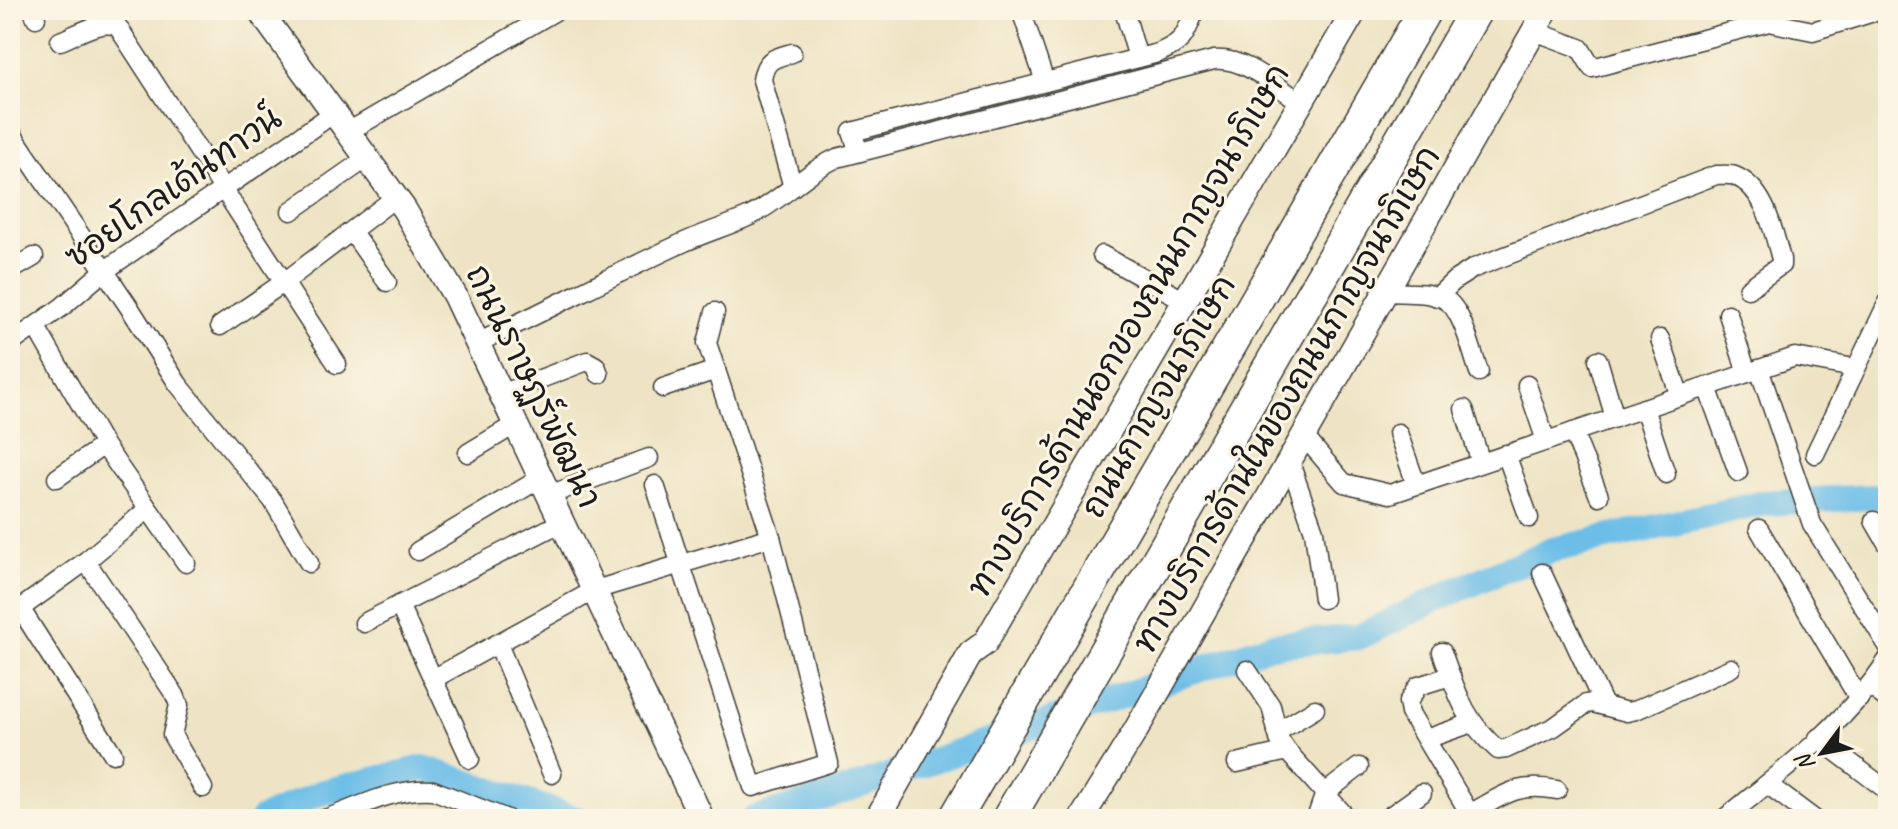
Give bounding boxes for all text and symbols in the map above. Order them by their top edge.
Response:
street label: ทางบริการด้านนอกของถนนกาญจนาภิเษก [958,56,1298,604]
street label: ซอยโกลเด้นทาวน์ [56,95,290,278]
street label: ทางบริการด้านในของถนนกาญจนาภิเษก [1122,137,1449,661]
street label: ถนนราษฏร์พัฒนา [456,257,612,515]
street label: ถนนกาญจนาภิเษก [1072,267,1244,525]
north arrow [1782,713,1862,793]
text: N [1789,747,1821,776]

